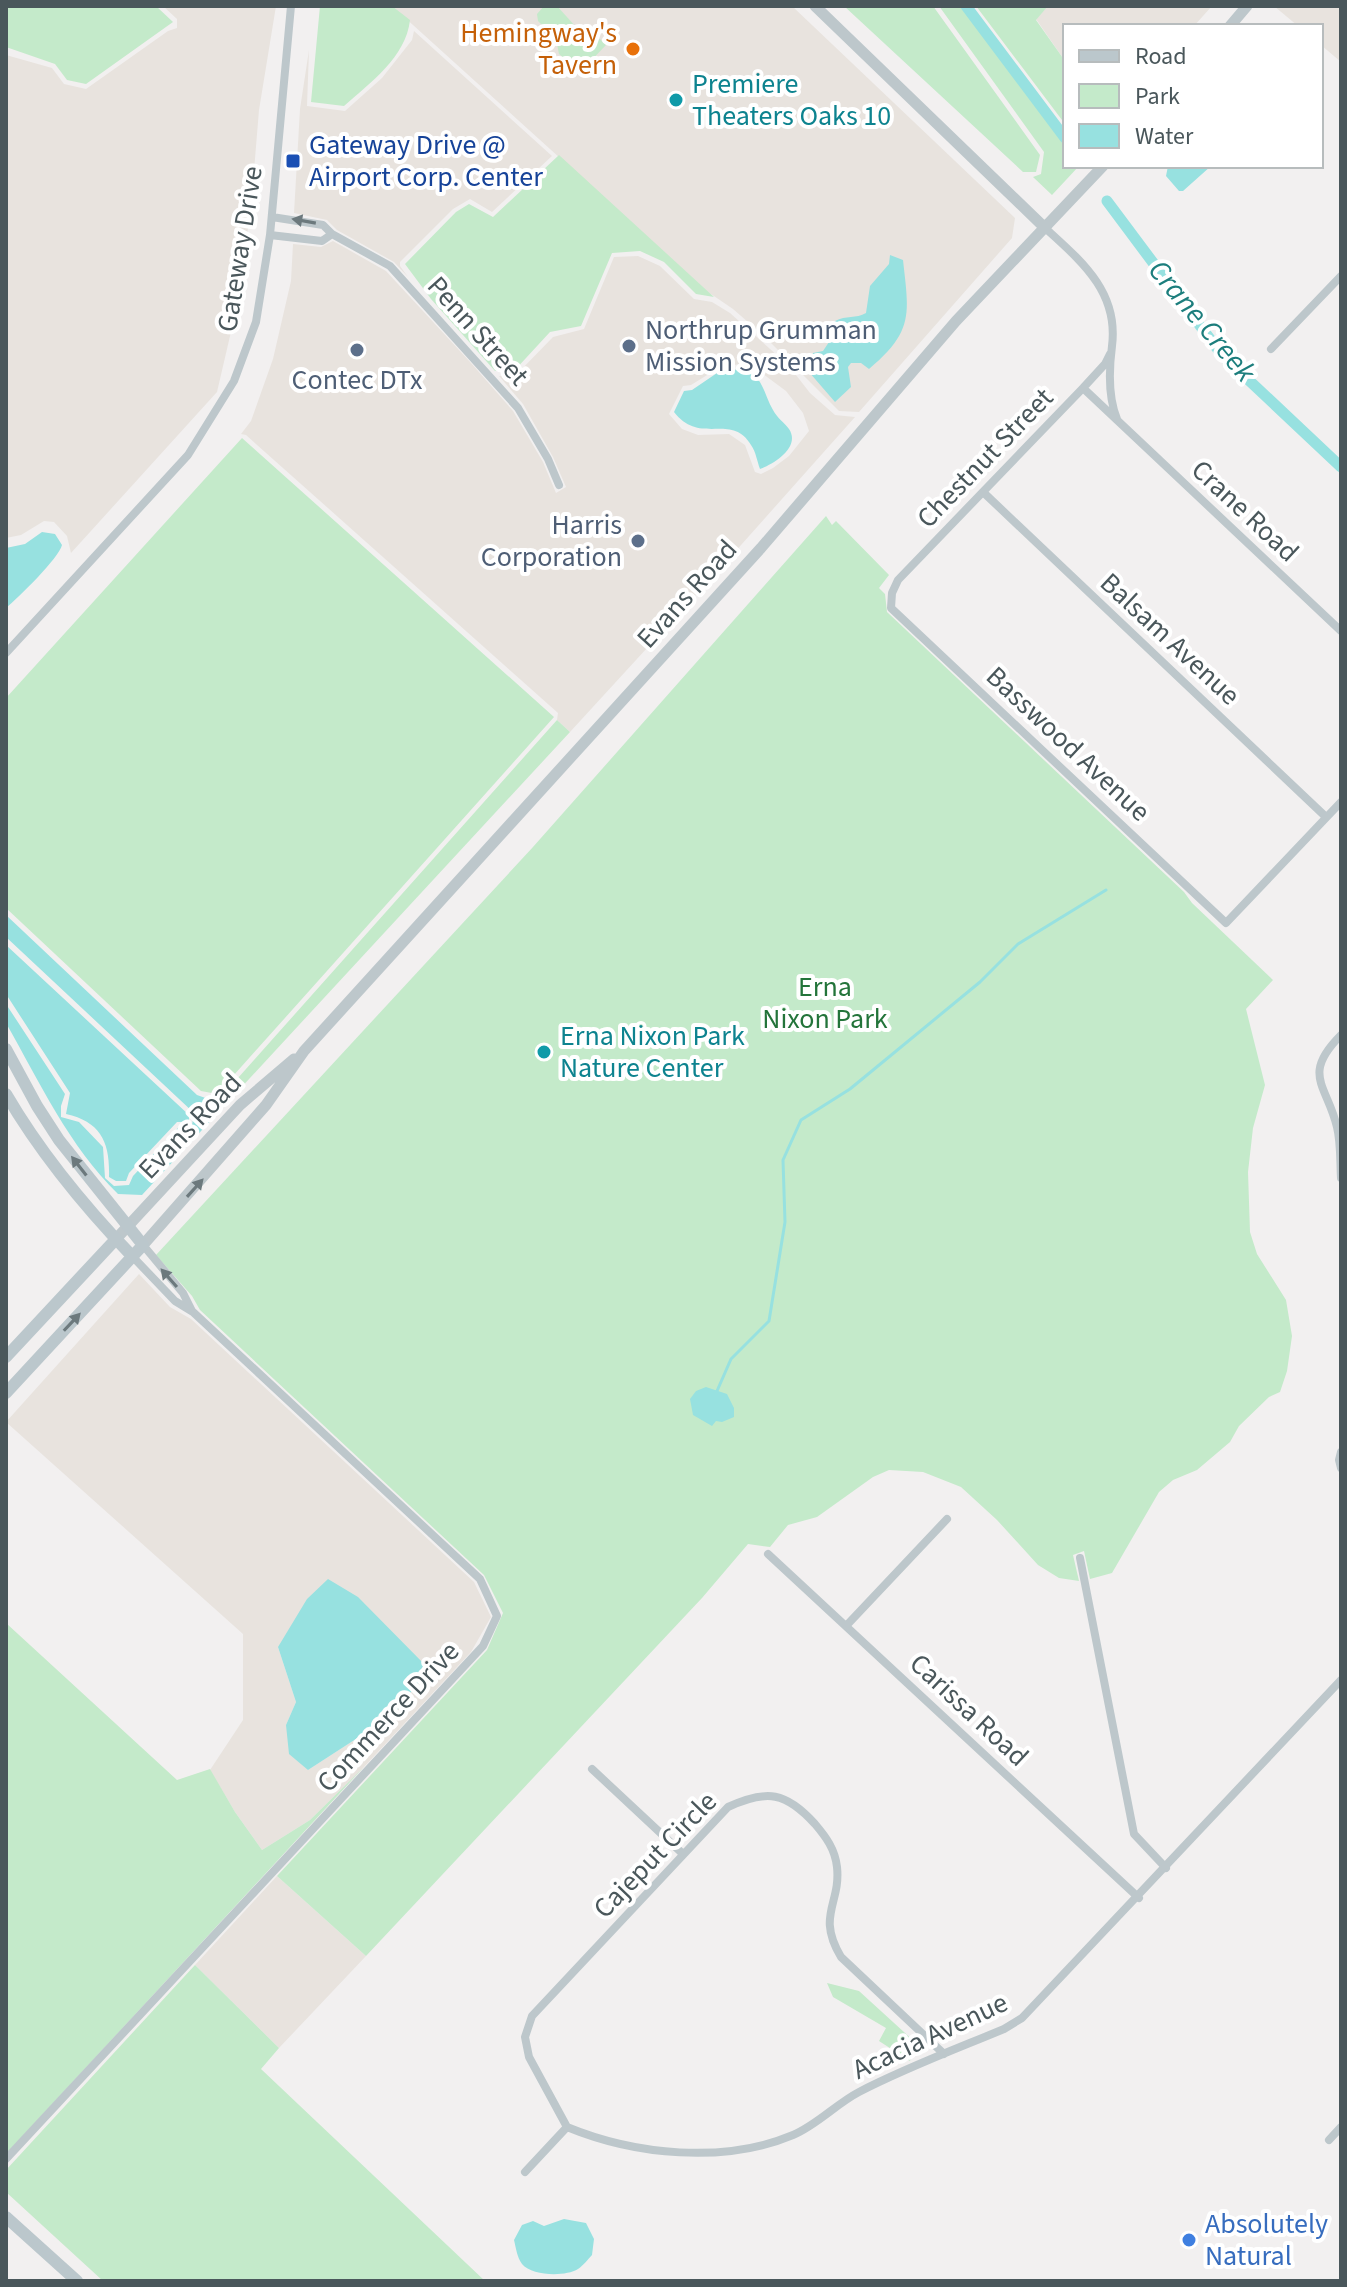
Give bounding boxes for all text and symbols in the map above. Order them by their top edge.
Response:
place label: Hemingway's Tavern [460,13,617,85]
legend [1063,24,1323,168]
text: Road [1135,39,1187,74]
marker: Hemingway's Tavern [624,40,642,58]
place label: Premiere Theaters Oaks 10 [692,64,891,136]
text: Park [1135,79,1180,114]
marker: Premiere Theaters Oaks 10 [667,91,685,109]
text: Water [1135,119,1194,154]
place label: Gateway Drive @ Airport Corp. Center [309,125,543,197]
marker: Gateway Drive @ Airport Corp. Center [284,152,302,170]
street label: Gateway Drive [207,163,273,335]
one-way arrow [291,215,316,227]
water label: Crane Creek [1138,250,1267,392]
street label: Penn Street [418,267,539,395]
place label: Northrup Grumman Mission Systems [645,310,877,382]
marker: Northrup Grumman Mission Systems [620,337,638,355]
marker: Contec DTx [348,341,366,359]
place label: Contec DTx [292,360,423,400]
street label: Chestnut Street [908,378,1063,537]
street label: Crane Road [1182,451,1308,571]
place label: Harris Corporation [481,505,622,577]
street label: Evans Road [627,531,747,657]
marker: Harris Corporation [629,532,647,550]
street label: Balsam Avenue [1091,563,1249,715]
street label: Basswood Avenue [977,657,1159,831]
park label: Erna Nixon Park [762,967,888,1039]
place label: Erna Nixon Park Nature Center [560,1016,745,1088]
marker: Erna Nixon Park Nature Center [535,1043,553,1061]
street label: Evans Road [129,1064,251,1188]
one-way arrow [71,1156,87,1176]
one-way arrow [186,1178,204,1197]
one-way arrow [161,1268,178,1288]
one-way arrow [63,1312,80,1332]
street label: Commerce Drive [307,1633,469,1801]
street label: Carissa Road [901,1644,1037,1776]
street label: Cajeput Circle [584,1783,726,1927]
street label: Acacia Avenue [846,1982,1014,2090]
place label: Absolutely Natural [1205,2204,1328,2276]
marker: Absolutely Natural [1180,2231,1198,2249]

